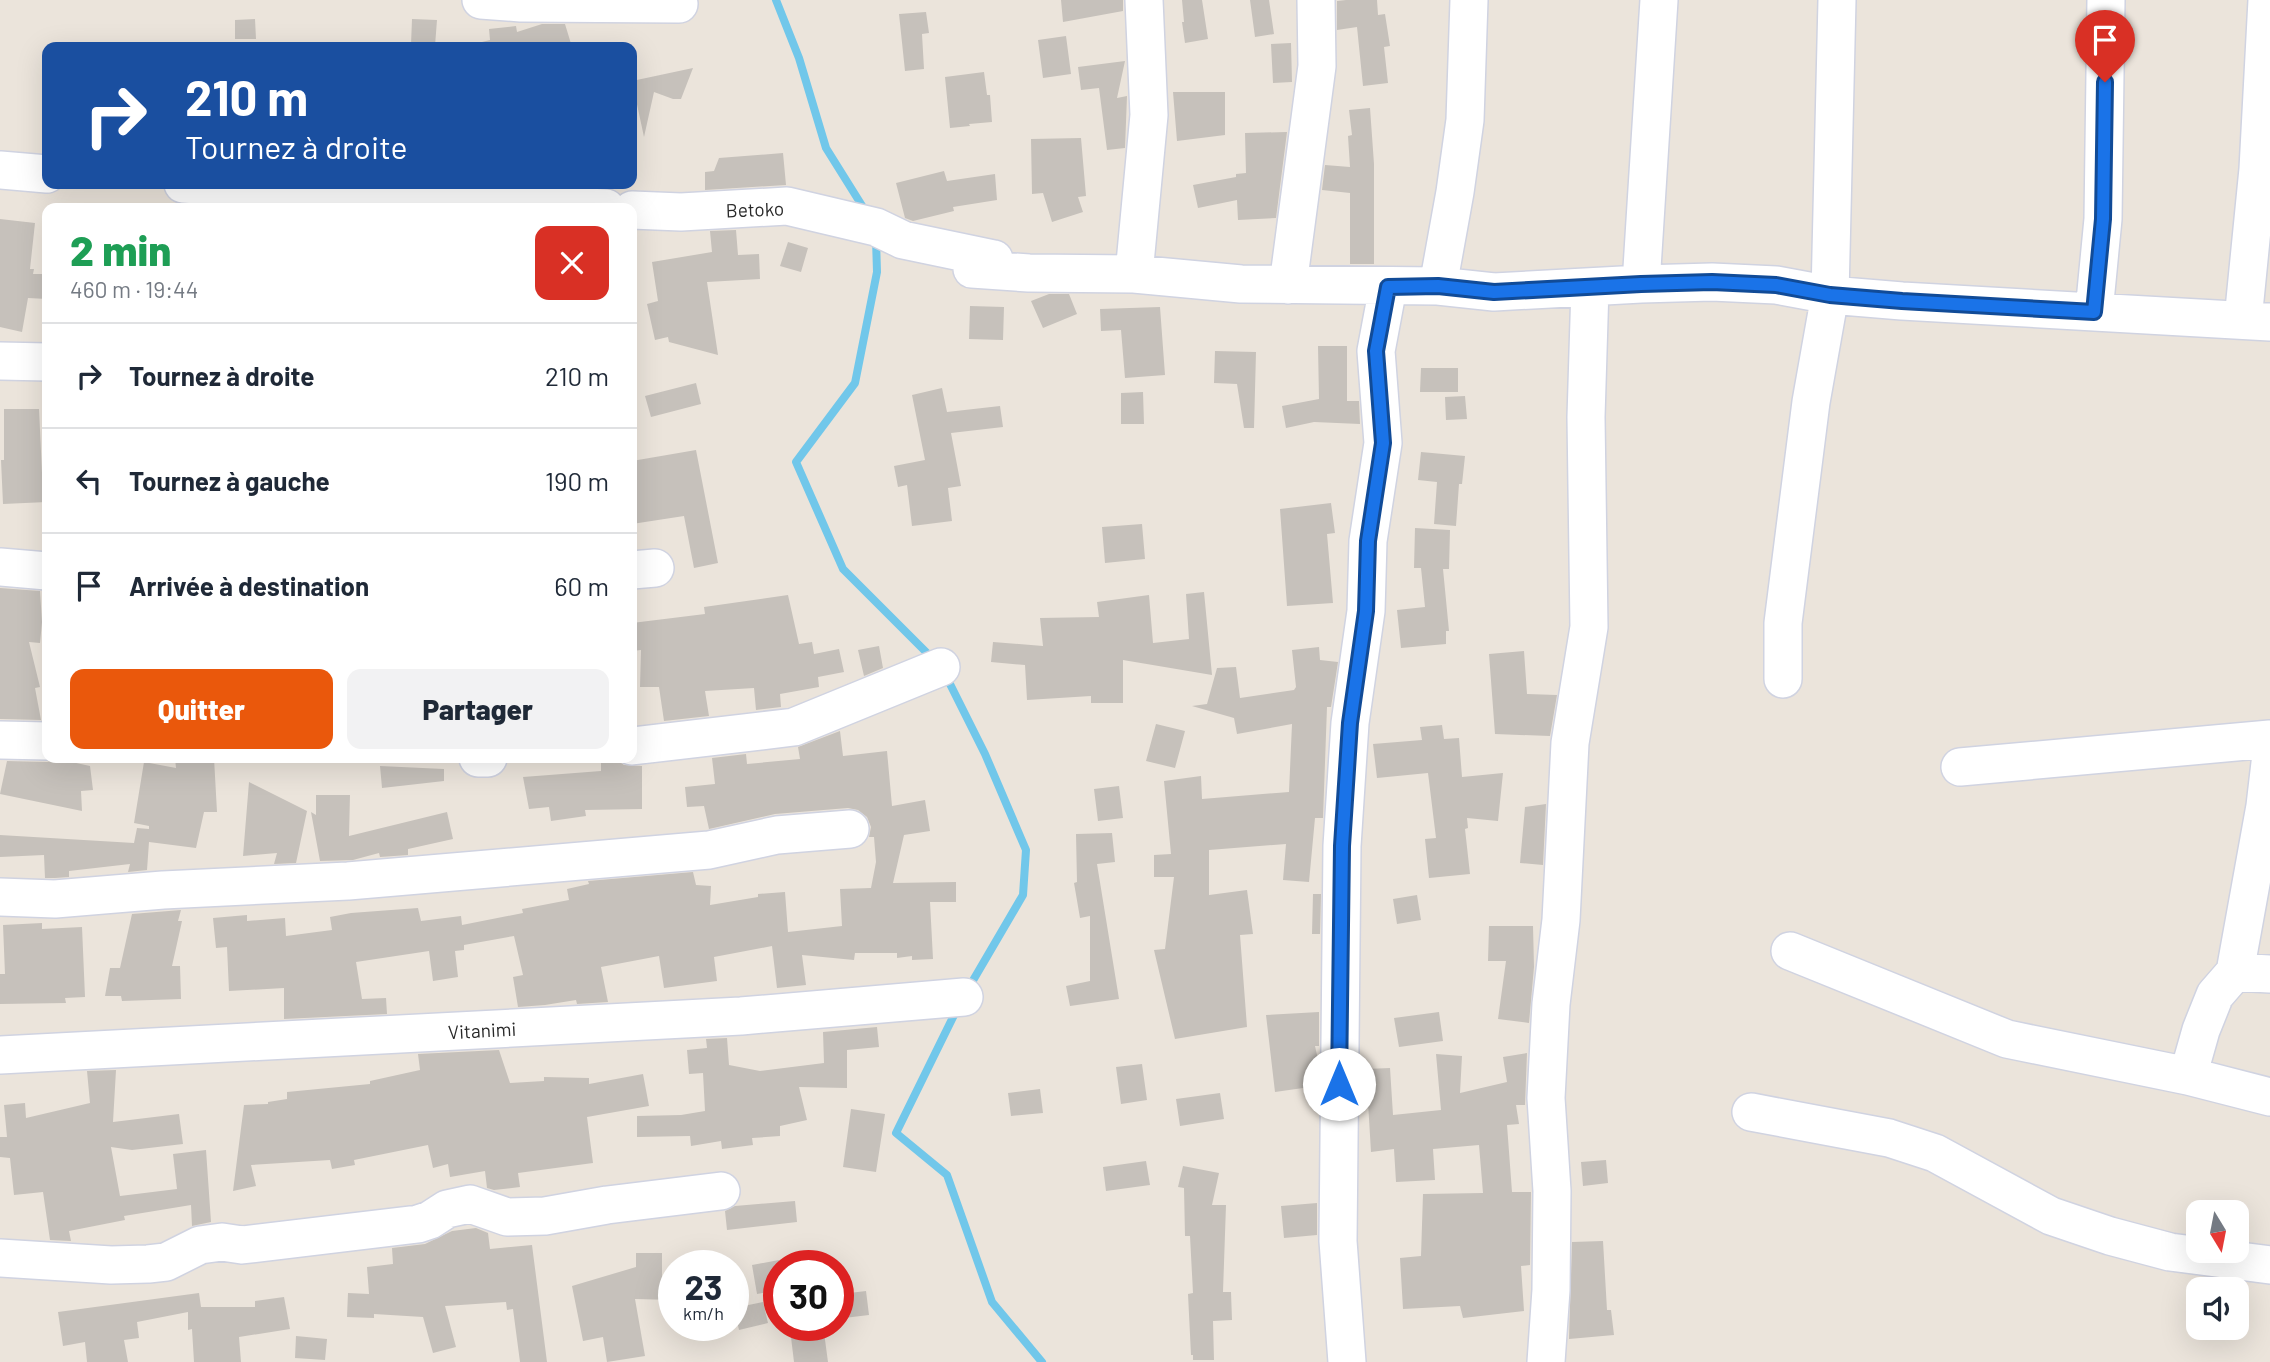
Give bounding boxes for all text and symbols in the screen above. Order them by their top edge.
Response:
pin [2075,10,2135,82]
icon: arrive [2086,21,2124,59]
text: 210 m [185,67,308,126]
icon: right [70,70,161,161]
text: Tournez à droite [185,127,407,165]
street label: Betoko [725,196,785,222]
text: 2 min [70,224,171,274]
button: close [535,226,609,300]
text: 460 m · 19:44 [70,275,198,303]
icon: right [70,357,108,395]
text: Tournez à droite [129,360,314,391]
text: 210 m [545,360,609,391]
icon: left [70,462,108,500]
text: Tournez à gauche [129,465,330,496]
text: 190 m [545,465,609,496]
icon: arrive [70,567,108,605]
text: Arrivée à destination [129,570,369,601]
text: 60 m [554,570,609,601]
button: Quitter [70,669,333,749]
button: Partager [347,669,609,749]
street label: Vitanimi [447,1017,517,1043]
position arrow [1302,1047,1376,1121]
north arrow [2186,1200,2249,1264]
map controls [2186,1200,2249,1340]
speed limit sign: 30 [763,1250,854,1341]
text: 23 [684,1265,723,1307]
button: sound [2186,1277,2249,1340]
text: km/h [683,1302,724,1324]

